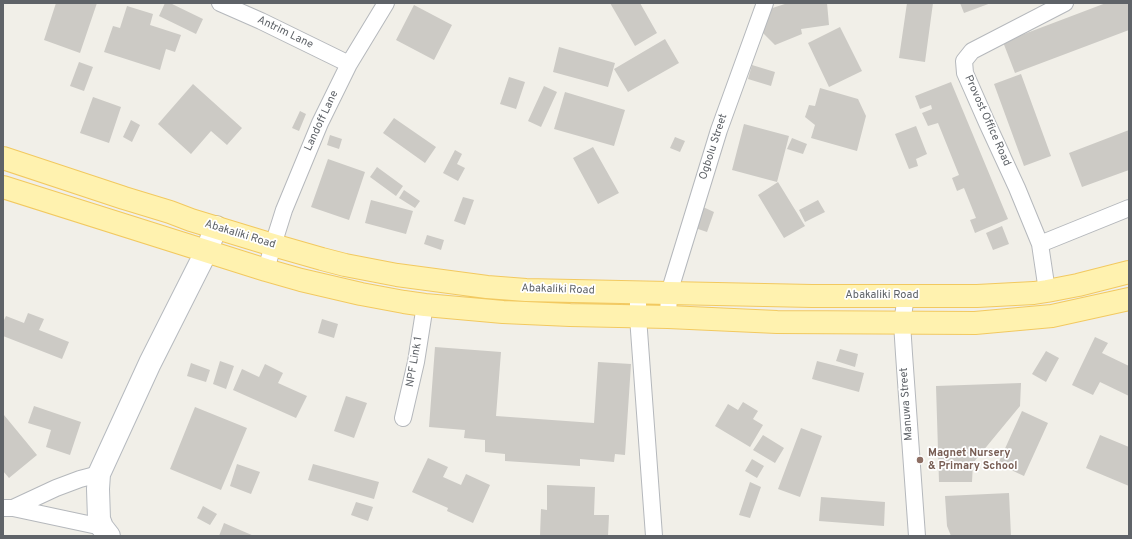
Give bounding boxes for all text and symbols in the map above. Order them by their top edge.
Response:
street label: Antrim Lane [255,14,315,52]
street label: Provost Office Road [961,73,1013,169]
street label: Landoff Lane [302,89,342,153]
street label: Ogbolu Street [697,112,731,182]
street label: Abakaliki Road [203,218,277,252]
street label: Abakaliki Road [521,282,595,298]
street label: Abakaliki Road [845,289,919,303]
street label: NPF Link 1 [404,336,426,388]
street label: Manuwa Street [898,367,916,441]
place label: Magnet Nursery & Primary School [928,447,1018,473]
marker: Magnet Nursery & Primary School [915,455,925,465]

